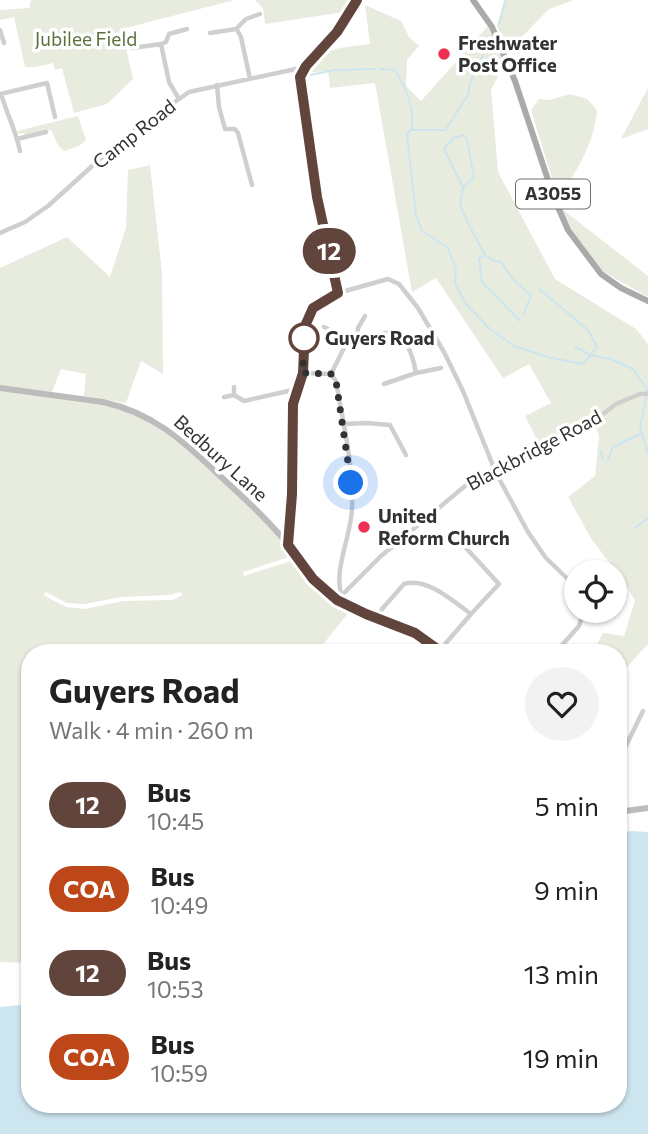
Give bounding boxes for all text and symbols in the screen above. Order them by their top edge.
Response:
park label: Jubilee Field [35,27,137,50]
place label: Freshwater Post Office [458,31,558,76]
marker: Freshwater Post Office [436,46,452,62]
street label: Camp Road [88,94,180,173]
road number: A3055 [516,180,590,209]
line badge: 12 [298,228,360,274]
text: 12 [317,236,341,265]
marker: Guyers Road [289,323,319,353]
place label: Guyers Road [325,326,435,349]
street label: Blackbridge Road [462,404,605,495]
street label: Bedbury Lane [170,410,273,506]
your location [333,465,368,500]
place label: United Reform Church [378,504,510,549]
marker: United Reform Church [356,519,372,535]
map controls [564,560,627,623]
button: locate [564,560,627,623]
button: heart [525,667,599,741]
text: Guyers Road [49,669,240,710]
text: Walk · 4 min · 260 m [49,716,254,744]
text: Bus [147,776,191,807]
text: 12 [75,790,100,819]
text: 5 min [535,790,599,821]
text: 10:45 [147,807,204,835]
text: Bus [150,860,195,891]
text: COA [63,874,115,903]
text: 9 min [534,874,599,905]
text: 10:49 [150,891,209,919]
text: Bus [147,944,191,975]
text: 12 [75,958,100,987]
text: 13 min [524,958,599,989]
text: 10:53 [147,975,204,1003]
text: Bus [150,1028,195,1059]
text: COA [63,1042,115,1071]
text: 19 min [523,1042,599,1073]
text: 10:59 [150,1059,208,1087]

